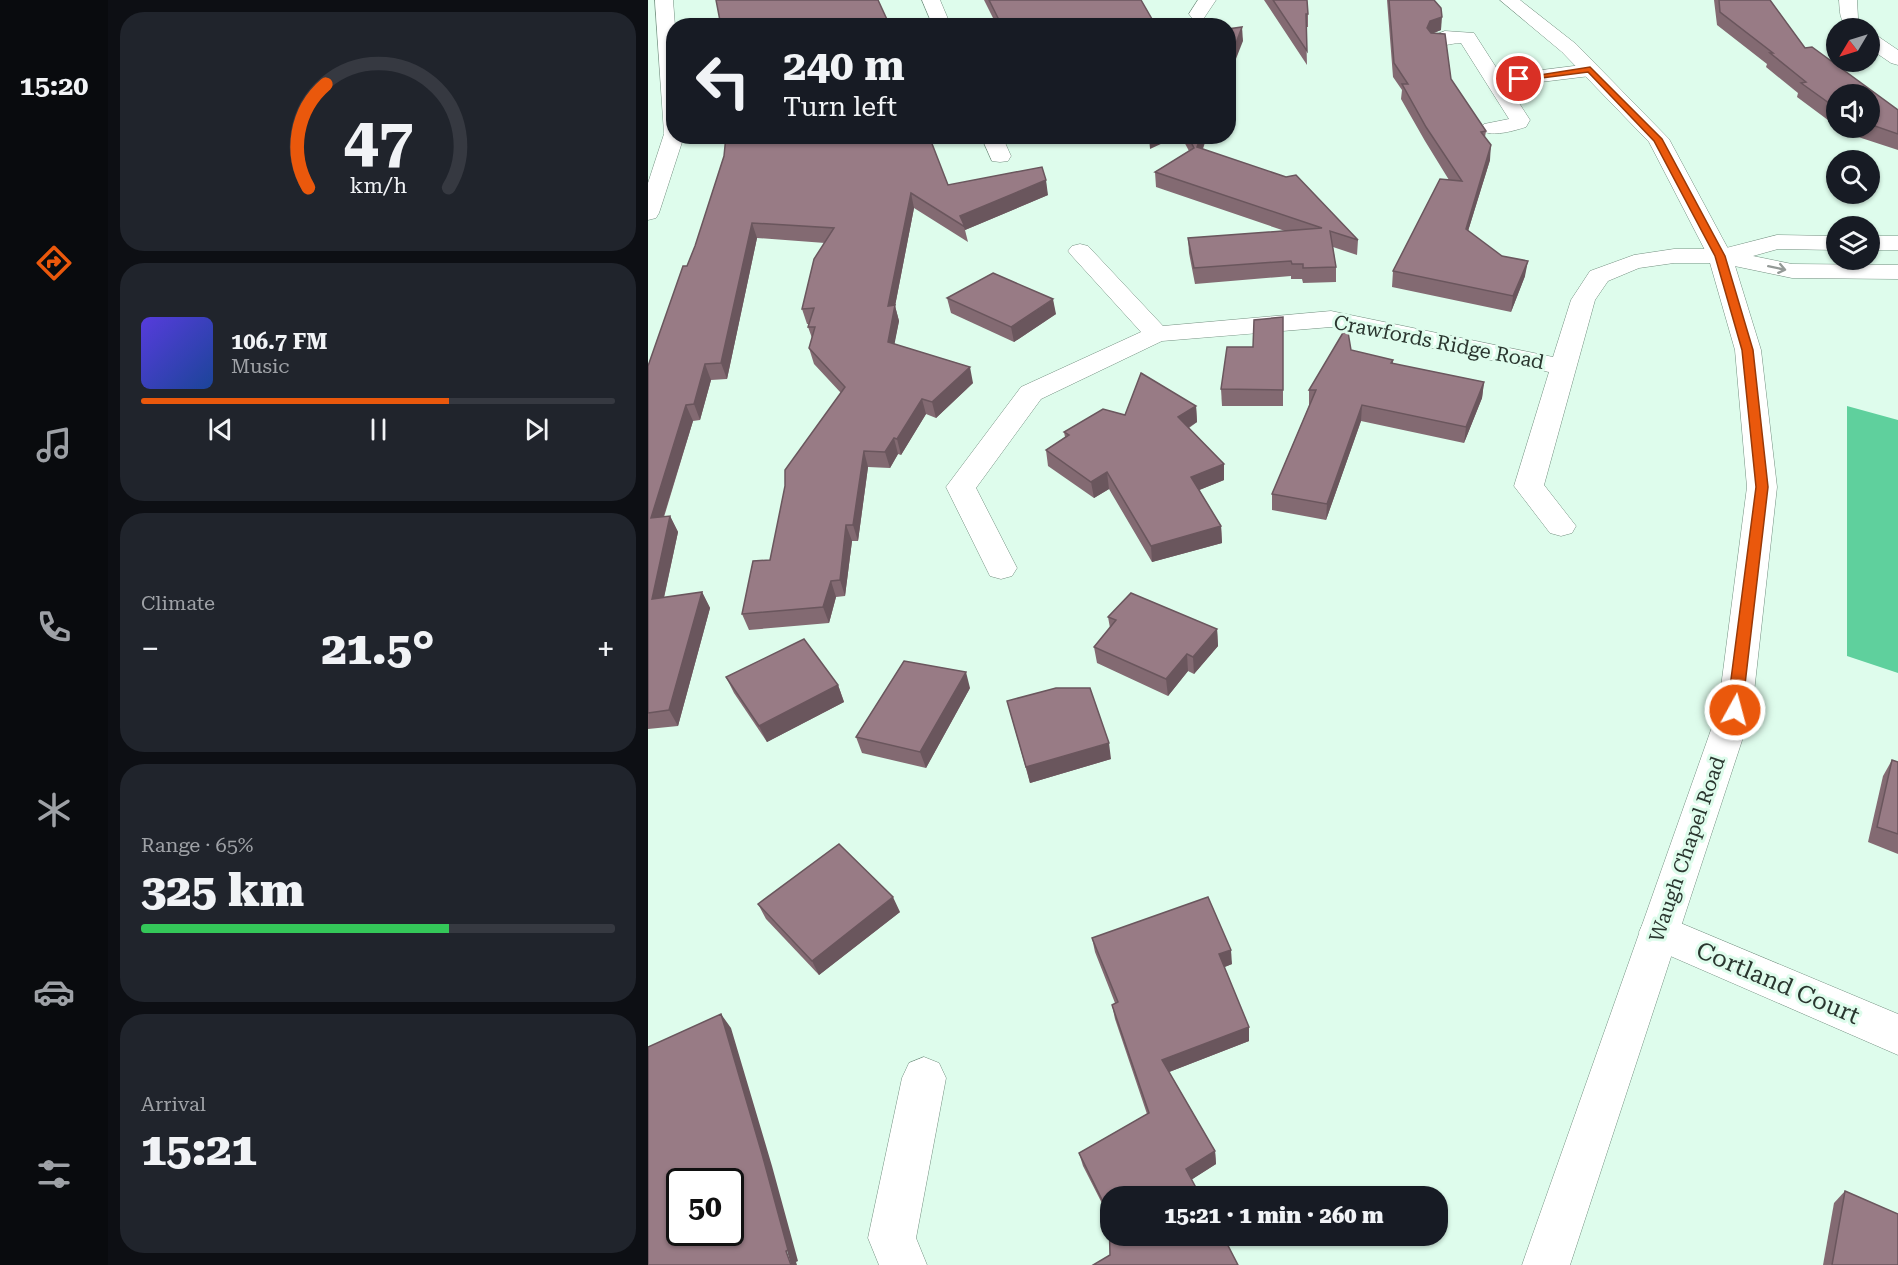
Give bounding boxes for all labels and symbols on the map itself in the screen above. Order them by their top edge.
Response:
north arrow [1826,18,1880,72]
pin [1493,53,1544,104]
one-way arrow [1767,263,1787,274]
street label: Crawfords Ridge Road [1332,310,1546,374]
position arrow [1703,678,1767,742]
street label: Waugh Chapel Road [1644,753,1730,945]
street label: Cortland Court [1692,936,1864,1030]
speed limit sign: 50 [666,1168,744,1246]

